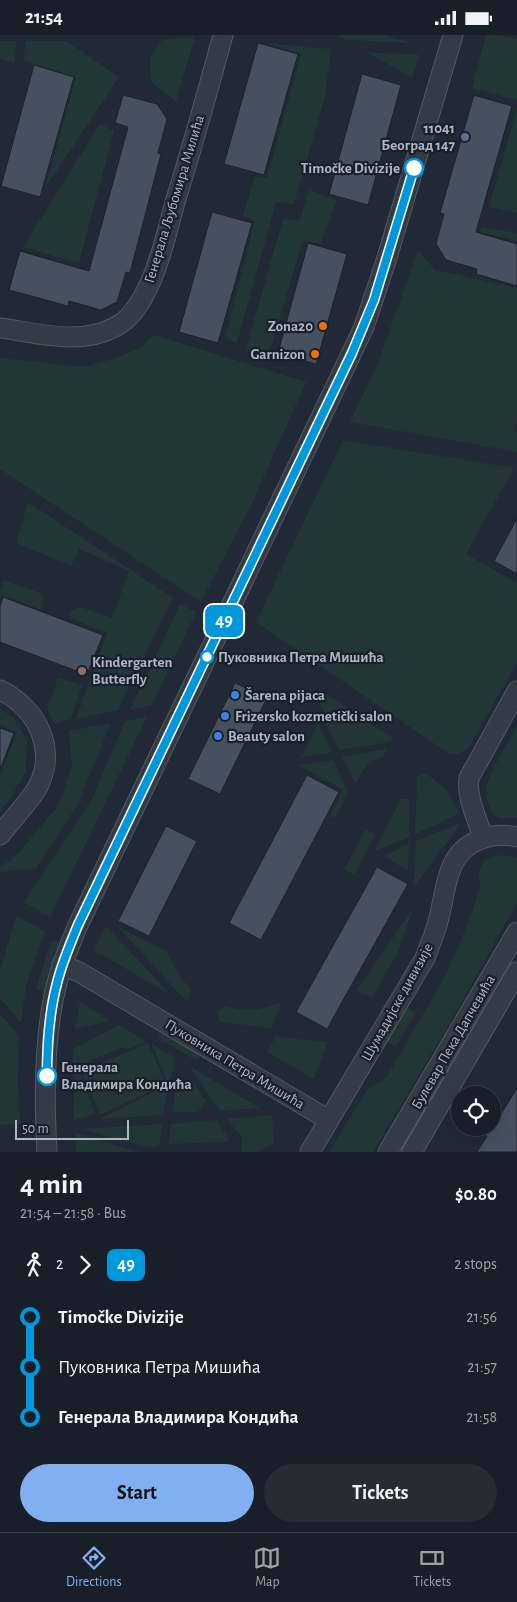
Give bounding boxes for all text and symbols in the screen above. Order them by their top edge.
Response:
text: 21:54 [25,8,63,27]
street label: Генерала Љубомира Милића [142,113,207,285]
place label: 11041 Београд 147 [381,121,456,153]
marker: 11041 Београд 147 [459,131,471,143]
marker: Timočke Divizije [404,158,424,178]
place label: Timočke Divizije [301,161,400,176]
place label: Zona20 [268,319,313,334]
marker: Zona20 [317,320,329,332]
place label: Garnizon [250,347,305,362]
marker: Garnizon [309,348,321,360]
line badge: 49 [202,605,246,637]
text: 49 [215,612,233,630]
marker: Пуковника Петра Мишића [200,650,214,664]
place label: Пуковника Петра Мишића [218,650,384,665]
place label: Kindergarten Butterfly [92,655,173,687]
marker: Kindergarten Butterfly [76,665,88,677]
place label: Šarena pijaca [245,687,325,703]
marker: Šarena pijaca [229,689,241,701]
place label: Frizersko kozmetički salon [235,709,392,724]
marker: Frizersko kozmetički salon [219,710,231,722]
place label: Beauty salon [228,729,305,744]
marker: Beauty salon [212,730,224,742]
street label: Шумадијске дивизије [359,941,436,1064]
street label: Булевар Пека Дапчевића [409,972,498,1112]
street label: Пуковника Петра Мишића [162,1017,307,1112]
place label: Генерала Владимира Кондића [61,1060,192,1092]
marker: Генерала Владимира Кондића [37,1066,57,1086]
map controls [451,1086,501,1136]
button: locate [451,1086,501,1136]
scale bar [15,1117,129,1140]
text: 50 m [22,1122,49,1136]
text: 4 min [20,1171,83,1199]
text: $0.80 [455,1185,497,1204]
text: 21:54 – 21:58 · Bus [20,1205,126,1221]
icon: walk [20,1251,48,1279]
icon: forward [71,1251,99,1279]
text: 2 [56,1256,63,1272]
text: 49 [117,1256,135,1274]
text: 2 stops [454,1256,497,1272]
text: Timočke Divizije [58,1308,184,1327]
text: 21:56 [466,1309,497,1325]
text: Пуковника Петра Мишића [58,1358,261,1377]
text: 21:57 [467,1359,497,1375]
text: Генерала Владимира Кондића [58,1408,299,1427]
text: 21:58 [466,1409,497,1425]
button: Start [20,1464,254,1522]
button: Tickets [264,1464,497,1522]
tab: Directions [66,1544,122,1591]
tab: Map [253,1544,281,1591]
tab: Tickets [413,1544,451,1591]

